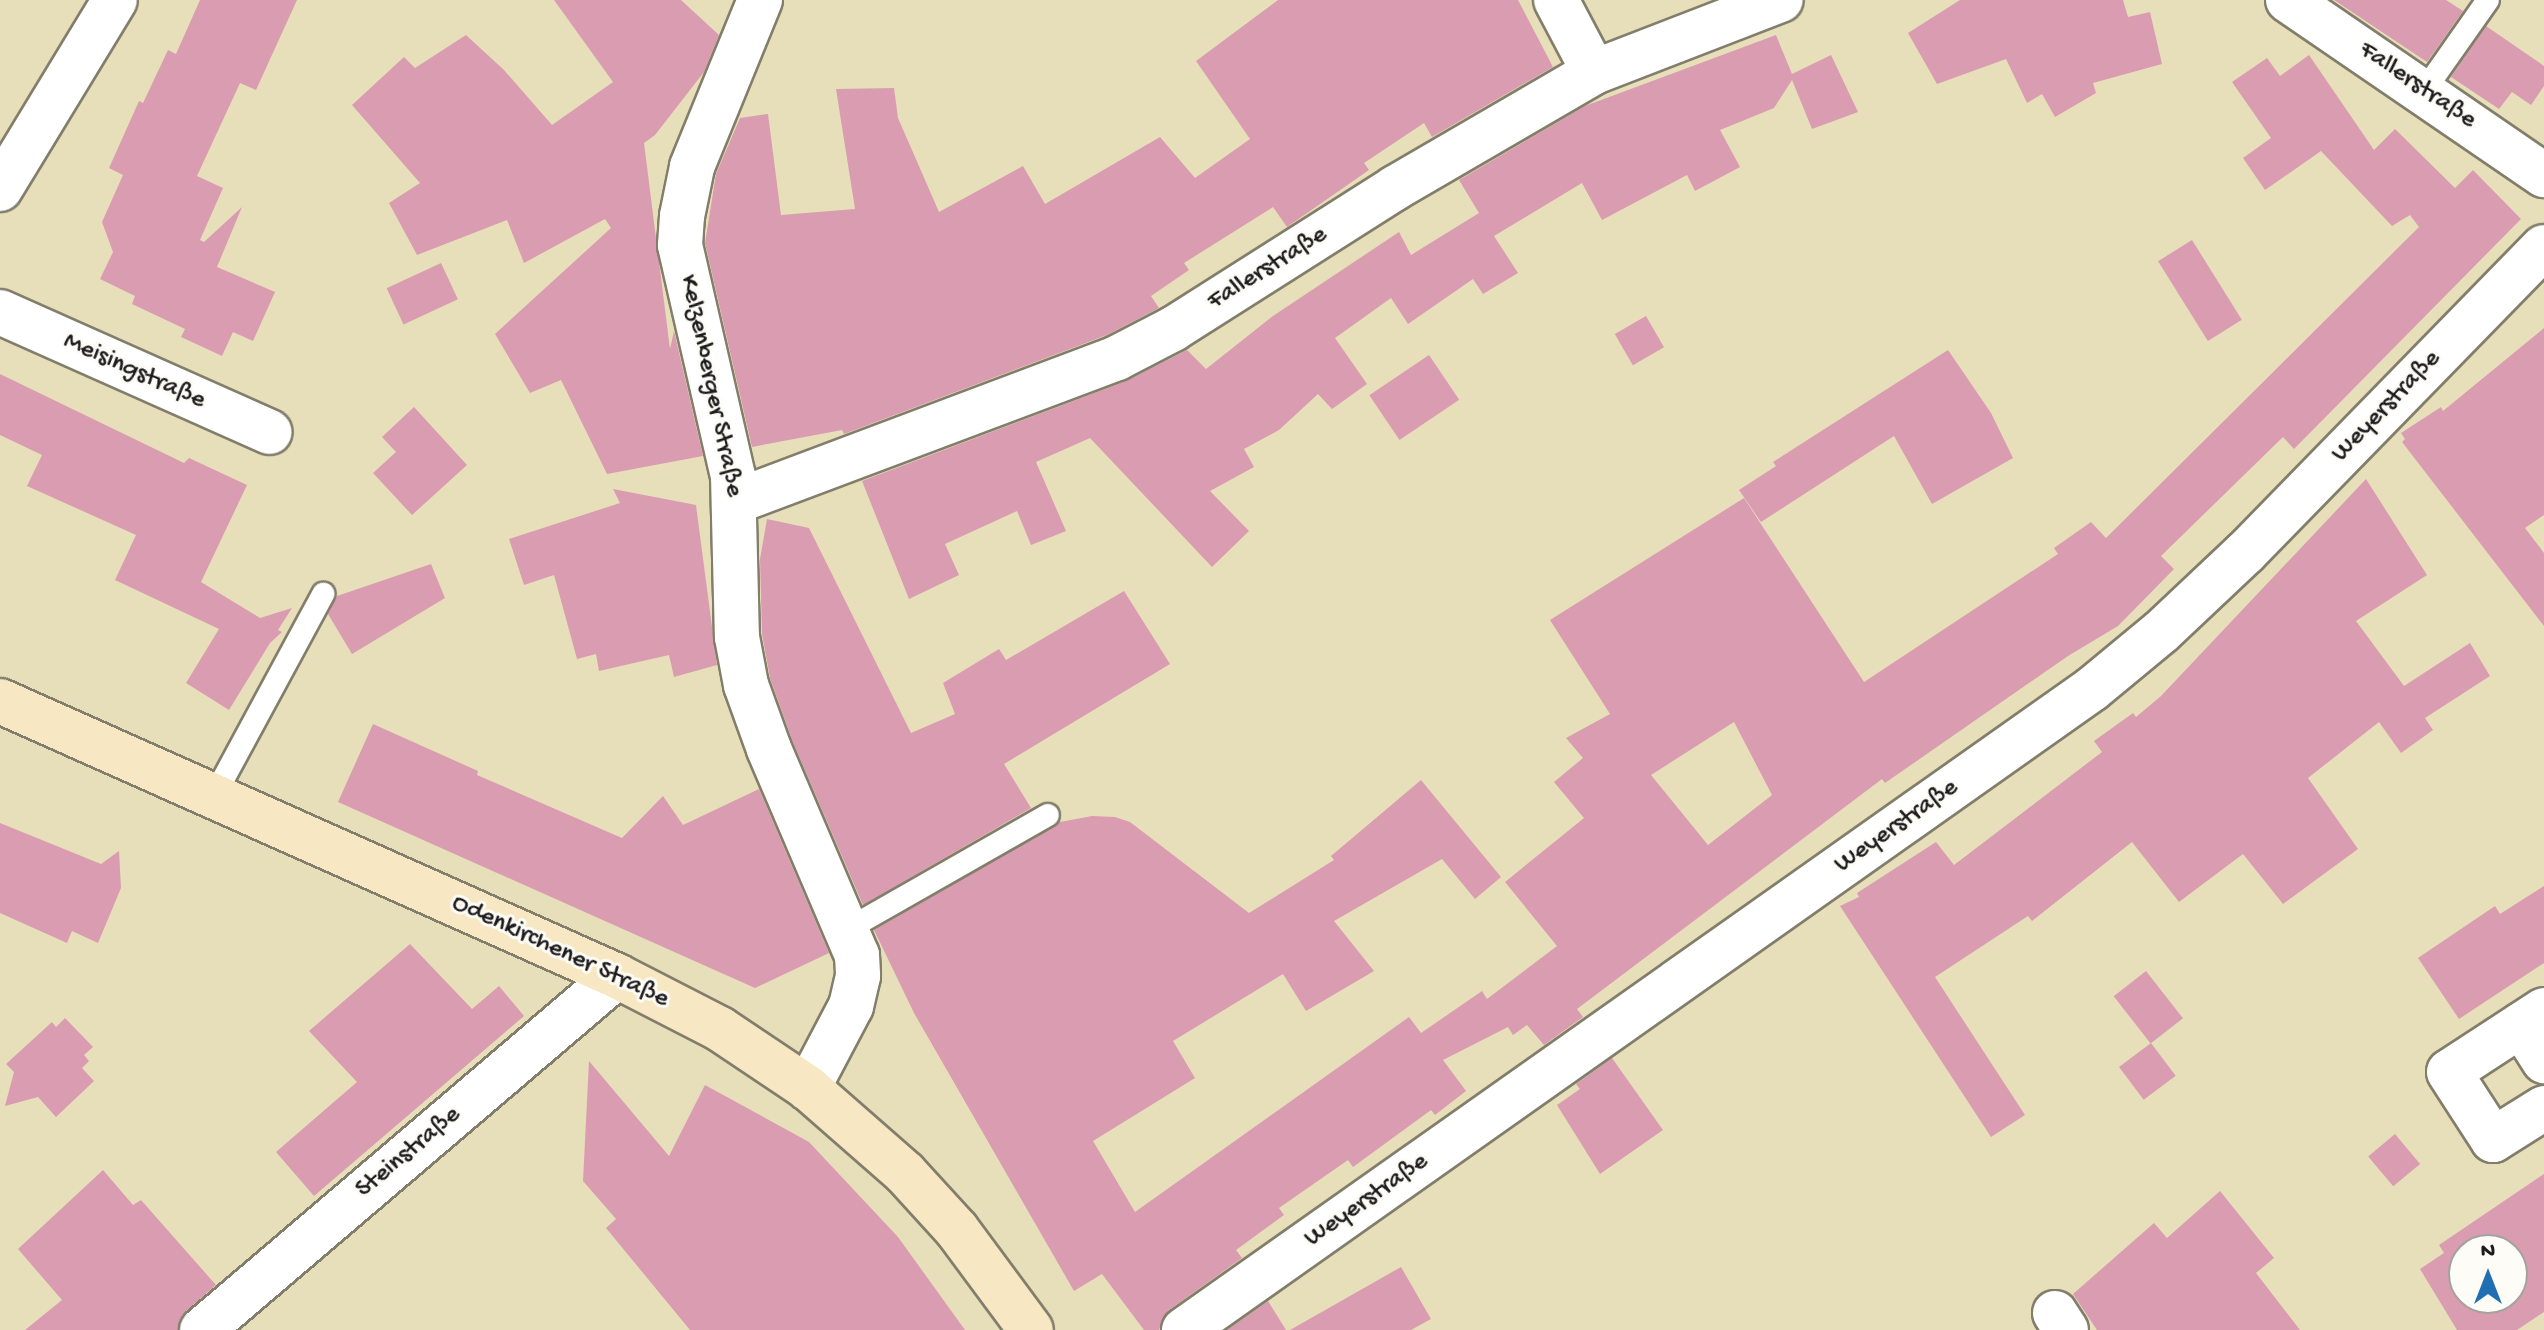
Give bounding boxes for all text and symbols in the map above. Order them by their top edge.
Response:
street label: Fallerstraße [2352,35,2482,137]
street label: Fallerstraße [1203,220,1333,318]
street label: Kelzenberger Straße [671,272,749,500]
street label: Meisingstraße [58,327,210,417]
street label: Weyerstraße [2326,344,2448,470]
street label: Weyerstraße [1829,773,1965,881]
street label: Odenkirchener Straße [446,888,674,1016]
street label: Steinstraße [350,1100,468,1206]
street label: Weyerstraße [1299,1147,1435,1255]
north arrow [2448,1234,2528,1314]
text: N [2481,1239,2495,1265]

